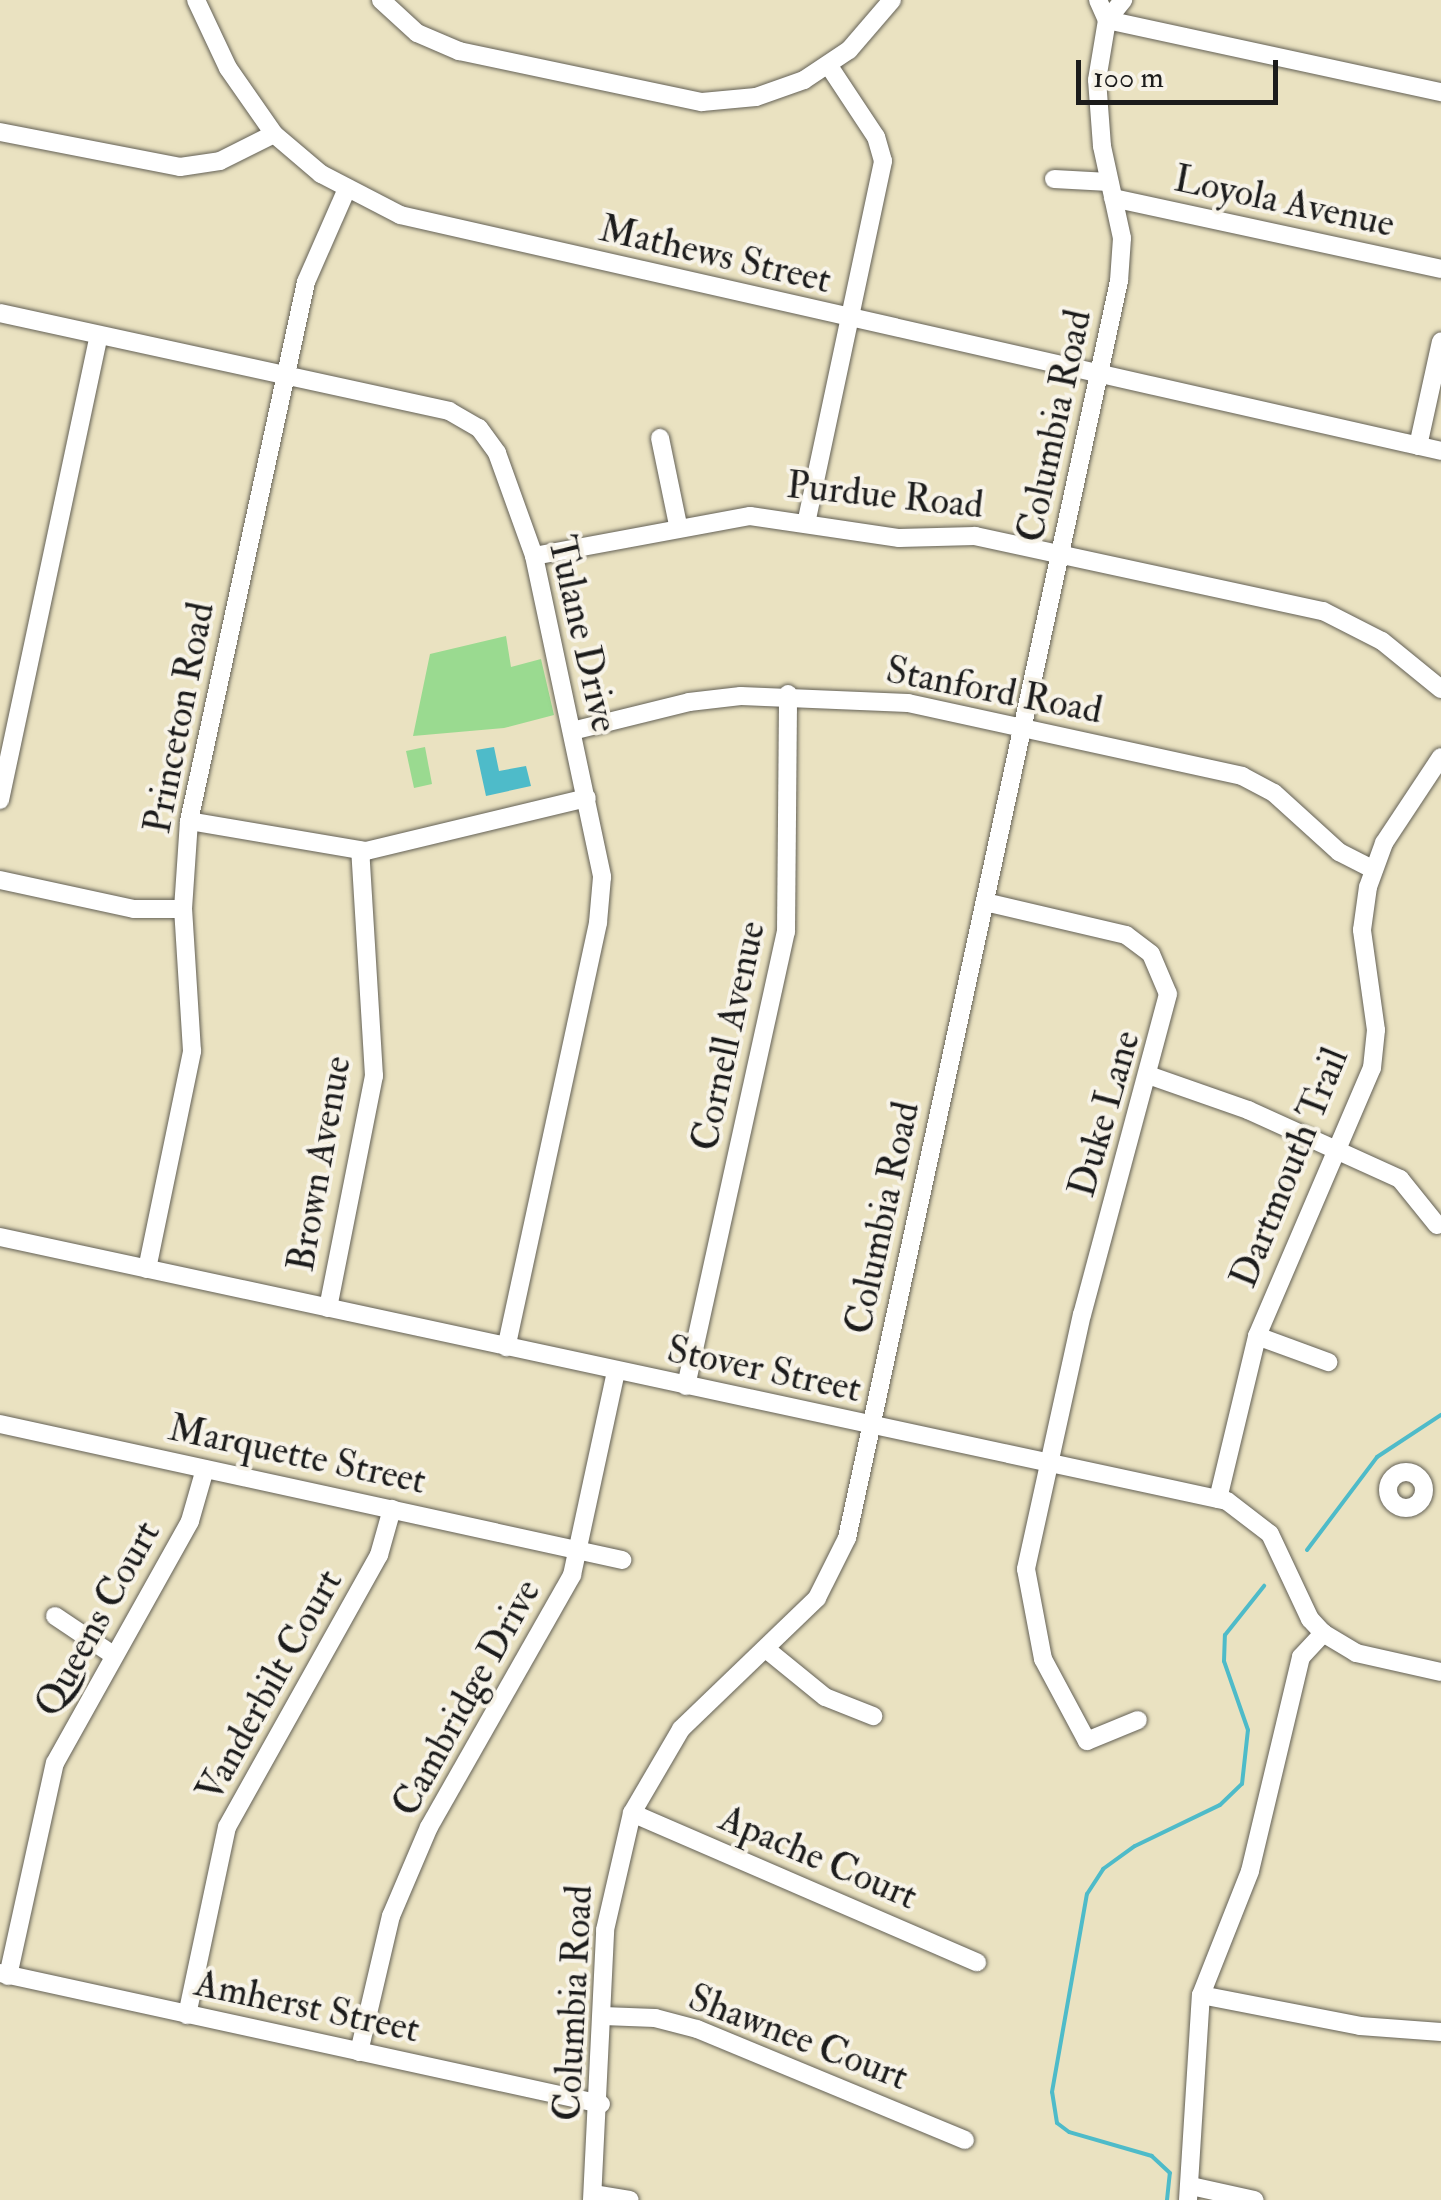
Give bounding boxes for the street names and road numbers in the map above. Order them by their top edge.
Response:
street label: Loyola Avenue [1170,156,1398,248]
street label: Mathews Street [595,206,835,304]
street label: Columbia Road [1008,306,1102,546]
street label: Purdue Road [784,463,986,529]
street label: Tulane Drive [537,532,627,736]
street label: Princeton Road [135,599,225,837]
street label: Stanford Road [882,648,1106,734]
street label: Cornell Avenue [682,917,776,1155]
street label: Duke Lane [1060,1026,1150,1202]
street label: Dartmouth Trail [1221,1042,1359,1294]
street label: Brown Avenue [279,1053,361,1275]
street label: Columbia Road [836,1098,930,1338]
street label: Stover Street [663,1327,865,1413]
street label: Marquette Street [164,1405,430,1505]
street label: Queens Court [26,1513,170,1725]
street label: Vanderbilt Court [187,1562,353,1810]
street label: Cambridge Drive [383,1572,551,1824]
street label: Apache Court [712,1796,924,1920]
street label: Columbia Road [545,1884,603,2122]
street label: Amherst Street [190,1961,424,2053]
street label: Shawnee Court [682,1975,914,2101]

